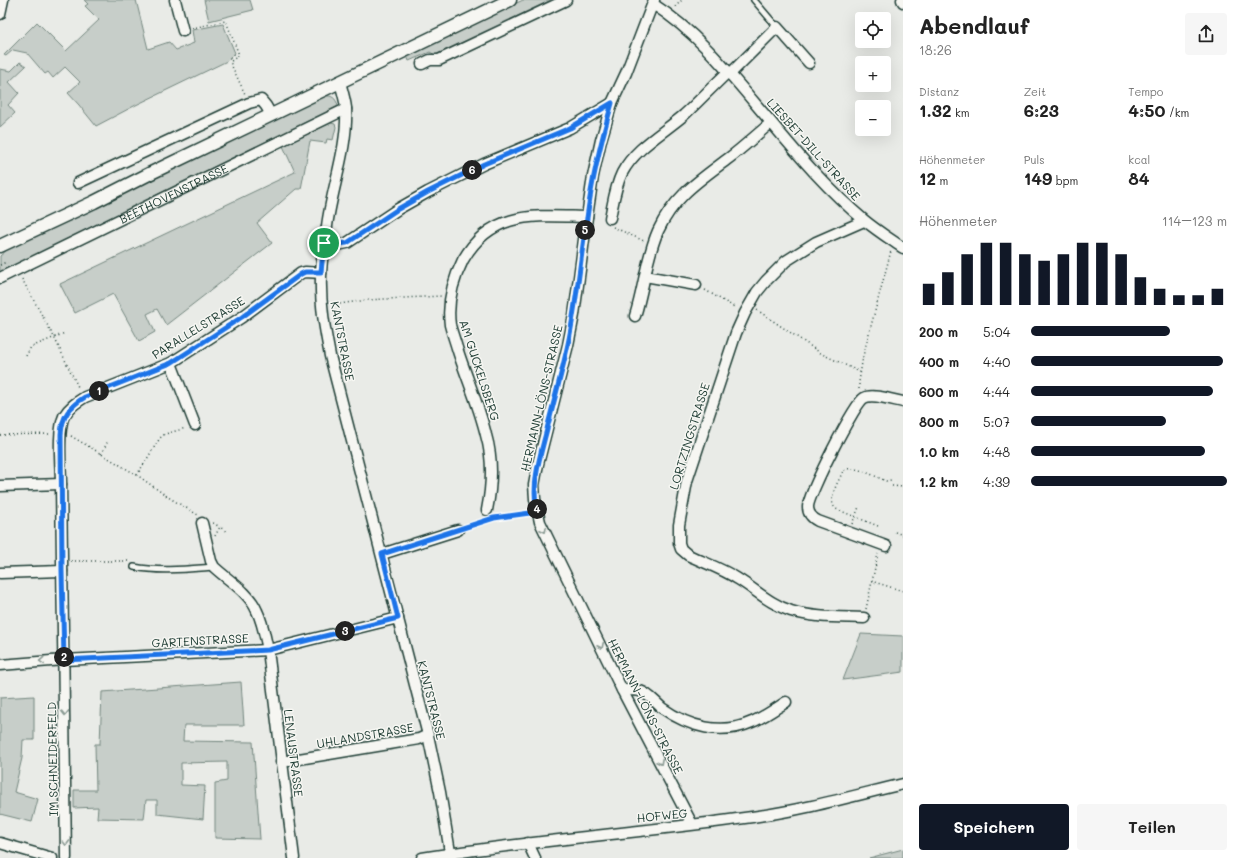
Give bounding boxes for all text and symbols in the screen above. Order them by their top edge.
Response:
text: Abendlauf [919,11,1029,40]
map controls [855,12,891,136]
button: locate [855,12,891,48]
button: share [1185,13,1227,55]
text: 18:26 [919,41,952,58]
button: + [855,56,891,92]
text: Distanz [919,84,959,99]
text: Zeit [1024,84,1046,99]
text: Tempo [1128,84,1163,99]
street label: LIESBET-DILL-STRASSE [764,94,864,204]
text: 1.32 [919,99,951,121]
text: 6:23 [1024,99,1059,121]
text: 4:50 [1128,99,1165,121]
button: − [855,100,891,136]
text: km [951,105,970,120]
text: /km [1165,105,1189,120]
text: Höhenmeter [919,152,985,167]
text: Puls [1024,152,1045,167]
text: kcal [1128,152,1150,167]
street label: BEETHOVENSTRASSE [116,160,231,227]
pin: 6 [462,160,482,180]
text: 6 [469,162,475,177]
text: 12 [919,167,936,189]
text: 149 [1024,167,1052,189]
text: 84 [1128,167,1150,189]
text: m [936,173,948,188]
text: bpm [1052,173,1078,188]
text: Höhenmeter [919,212,997,229]
text: 114–123 m [1162,212,1227,229]
pin: 5 [575,220,595,240]
text: 5 [582,222,588,237]
pin [307,226,341,260]
icon: arrive [313,232,335,254]
street label: PARALLELSTRASSE [149,292,247,362]
street label: KANTSTRASSE [327,300,359,382]
street label: AM GUCKELSBERG [456,317,504,423]
street label: HERMANN-LÖNS-STRASSE [516,323,566,473]
text: 200 m [919,323,958,340]
text: 5:04 [983,323,1010,340]
text: 400 m [919,353,959,370]
text: 4:40 [983,353,1010,370]
street label: LORTZINGSTRASSE [665,380,713,491]
pin: 1 [89,381,109,401]
text: 1 [97,383,101,398]
text: 600 m [919,383,959,400]
text: 4:44 [983,383,1010,400]
text: 800 m [919,413,959,430]
text: 5:07 [983,413,1010,430]
text: 1.0 km [919,443,959,460]
text: 4:48 [983,443,1010,460]
text: 1.2 km [919,473,958,490]
text: 4:39 [983,473,1010,490]
pin: 4 [527,499,547,519]
text: 4 [534,501,540,516]
one-way arrow [539,525,547,533]
pin: 3 [335,621,355,641]
text: 3 [342,623,348,638]
street label: GARTENSTRASSE [151,629,249,651]
street label: HERMANN-LÖNS-STRASSE [605,636,687,777]
one-way arrow [596,642,604,650]
pin: 2 [54,647,74,667]
text: 2 [61,649,67,664]
one-way arrow [38,657,45,666]
street label: KANTSTRASSE [414,659,450,741]
street label: IM SCHNEIDERFELD [43,702,61,816]
street label: LENAUSTRASSE [281,708,307,798]
one-way arrow [61,710,69,716]
street label: UHLANDSTRASSE [315,719,415,751]
one-way arrow [655,758,662,766]
street label: HOFWEG [636,804,688,826]
button: Speichern [919,804,1069,850]
button: Teilen [1077,804,1227,850]
one-way arrow [62,840,70,846]

